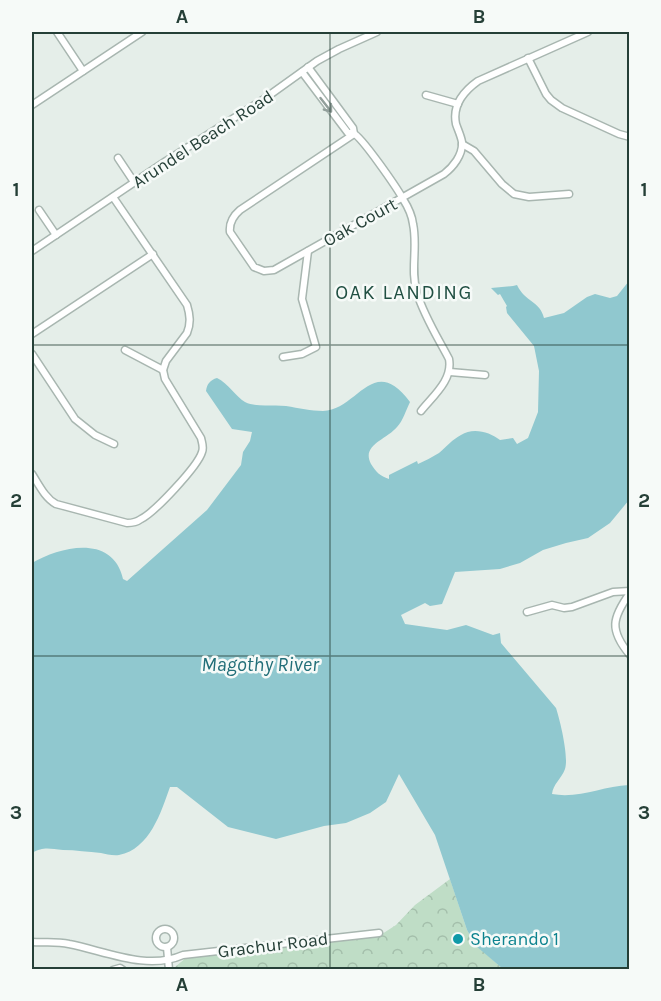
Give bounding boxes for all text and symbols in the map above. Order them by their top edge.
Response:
text: A [176,5,189,28]
text: B [473,5,485,28]
street label: Arundel Beach Road [128,85,278,193]
one-way arrow [320,97,333,113]
text: 1 [12,178,20,201]
text: 1 [640,178,648,201]
street label: Oak Court [319,193,401,251]
district label: OAK LANDING [335,281,473,304]
text: 2 [10,489,22,512]
text: 2 [638,489,650,512]
water label: Magothy River [201,653,320,676]
text: 3 [10,801,22,824]
text: 3 [638,801,650,824]
street label: Grachur Road [216,927,330,963]
place label: Sherando 1 [470,928,559,950]
marker: Sherando 1 [451,932,465,946]
text: A [176,973,189,996]
text: B [473,973,485,996]

